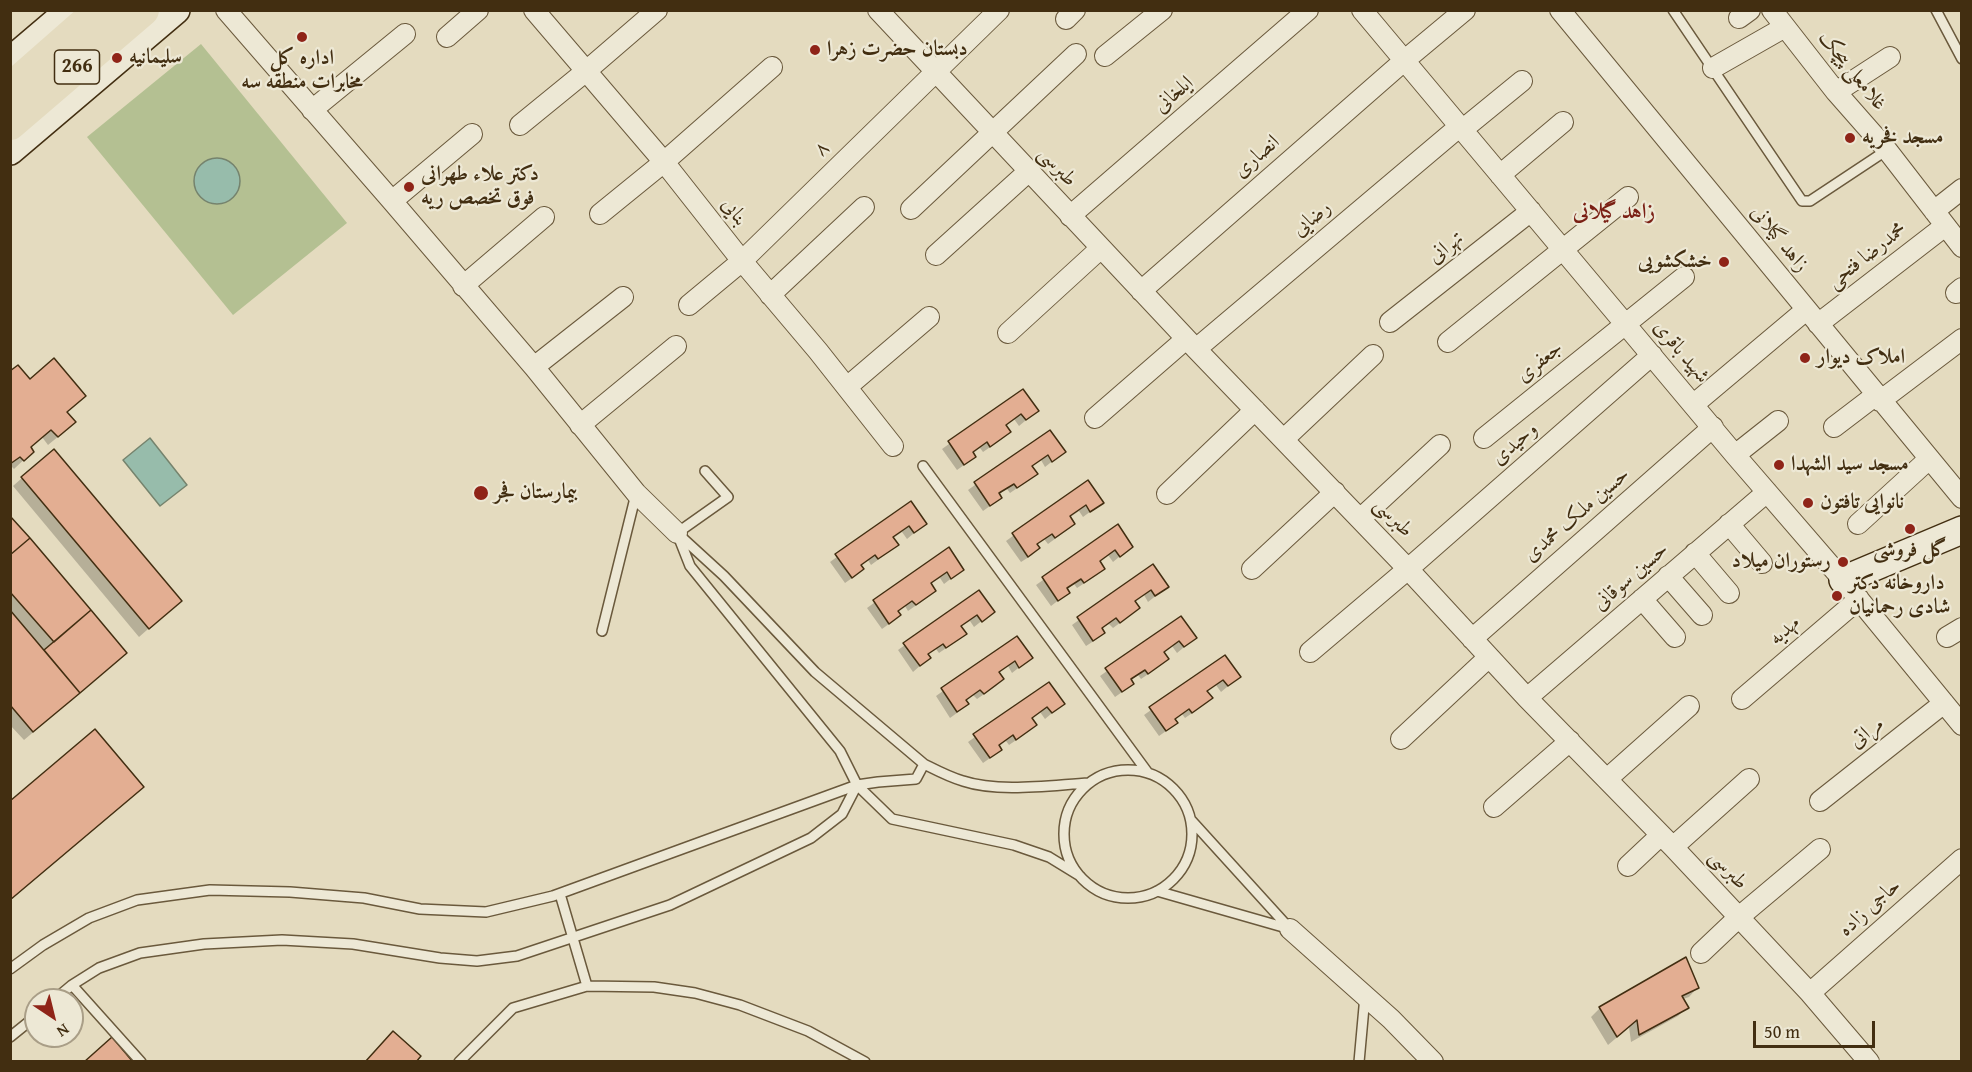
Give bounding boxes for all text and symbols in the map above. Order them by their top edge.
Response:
street label: غلامعلی پیچک [1812,26,1892,116]
marker: اداره کل مخابرات منطقه سه [295,30,309,44]
place label: دبستان حضرت زهرا [827,37,968,63]
marker: دبستان حضرت زهرا [808,43,822,57]
place label: سلیمانیه [129,45,182,71]
place label: اداره کل مخابرات منطقه سه [241,46,363,96]
road number: 266 [54,50,100,84]
marker: سلیمانیه [110,51,124,65]
street label: ایلخانی [1149,71,1199,119]
place label: مسجد فخریه [1862,125,1943,151]
street label: انصاری [1229,130,1285,184]
marker: مسجد فخریه [1843,131,1857,145]
street label: ۸ [809,136,835,162]
street label: طبرسی [1032,142,1082,192]
place label: دکتر علاء طهرانی فوق تخصص ریه [421,162,539,212]
marker: دکتر علاء طهرانی فوق تخصص ریه [402,180,416,194]
street label: بنایی [715,193,753,231]
street label: رضایی [1287,195,1337,243]
district label: زاهد گیلانی [1573,199,1655,225]
street label: زاهد گیلانی [1744,200,1814,278]
street label: محمدرضا فتحی [1822,217,1912,295]
street label: تهرانی [1423,226,1469,270]
place label: خشکشویی [1638,249,1712,275]
marker: خشکشویی [1717,255,1731,269]
street label: شهید باقری [1647,315,1715,389]
street label: جعفری [1512,336,1568,388]
place label: املاک دیوار [1817,345,1905,371]
marker: املاک دیوار [1798,351,1812,365]
street label: وحیدی [1487,417,1543,471]
place label: مسجد سید الشهدا [1791,452,1909,478]
marker: مسجد سید الشهدا [1772,458,1786,472]
street label: حسین ملک محمدی [1519,462,1635,568]
place label: بیمارستان فجر [494,480,578,506]
marker: بیمارستان فجر [472,484,490,502]
place label: نانوایی تافتون [1820,490,1904,516]
street label: طبرسی [1368,493,1418,543]
marker: نانوایی تافتون [1801,496,1815,510]
marker: گل فروشی [1903,522,1917,536]
street label: حسین سوقانی [1588,537,1674,617]
place label: گل فروشی [1873,538,1947,564]
place label: رستوران میلاد [1731,549,1831,575]
marker: رستوران میلاد [1836,555,1850,569]
place label: داروخانه دکتر شادی رحمانیان [1849,571,1950,621]
marker: داروخانه دکتر شادی رحمانیان [1830,589,1844,603]
street label: مهدیه [1764,611,1806,651]
street label: مراتی [1845,712,1889,754]
street label: طبرسی [1703,845,1753,895]
street label: حاجی زاده [1834,873,1906,943]
north arrow [24,988,84,1048]
scale bar [1756,1009,1878,1047]
text: N [52,1018,74,1044]
text: 50 m [1764,1018,1800,1045]

